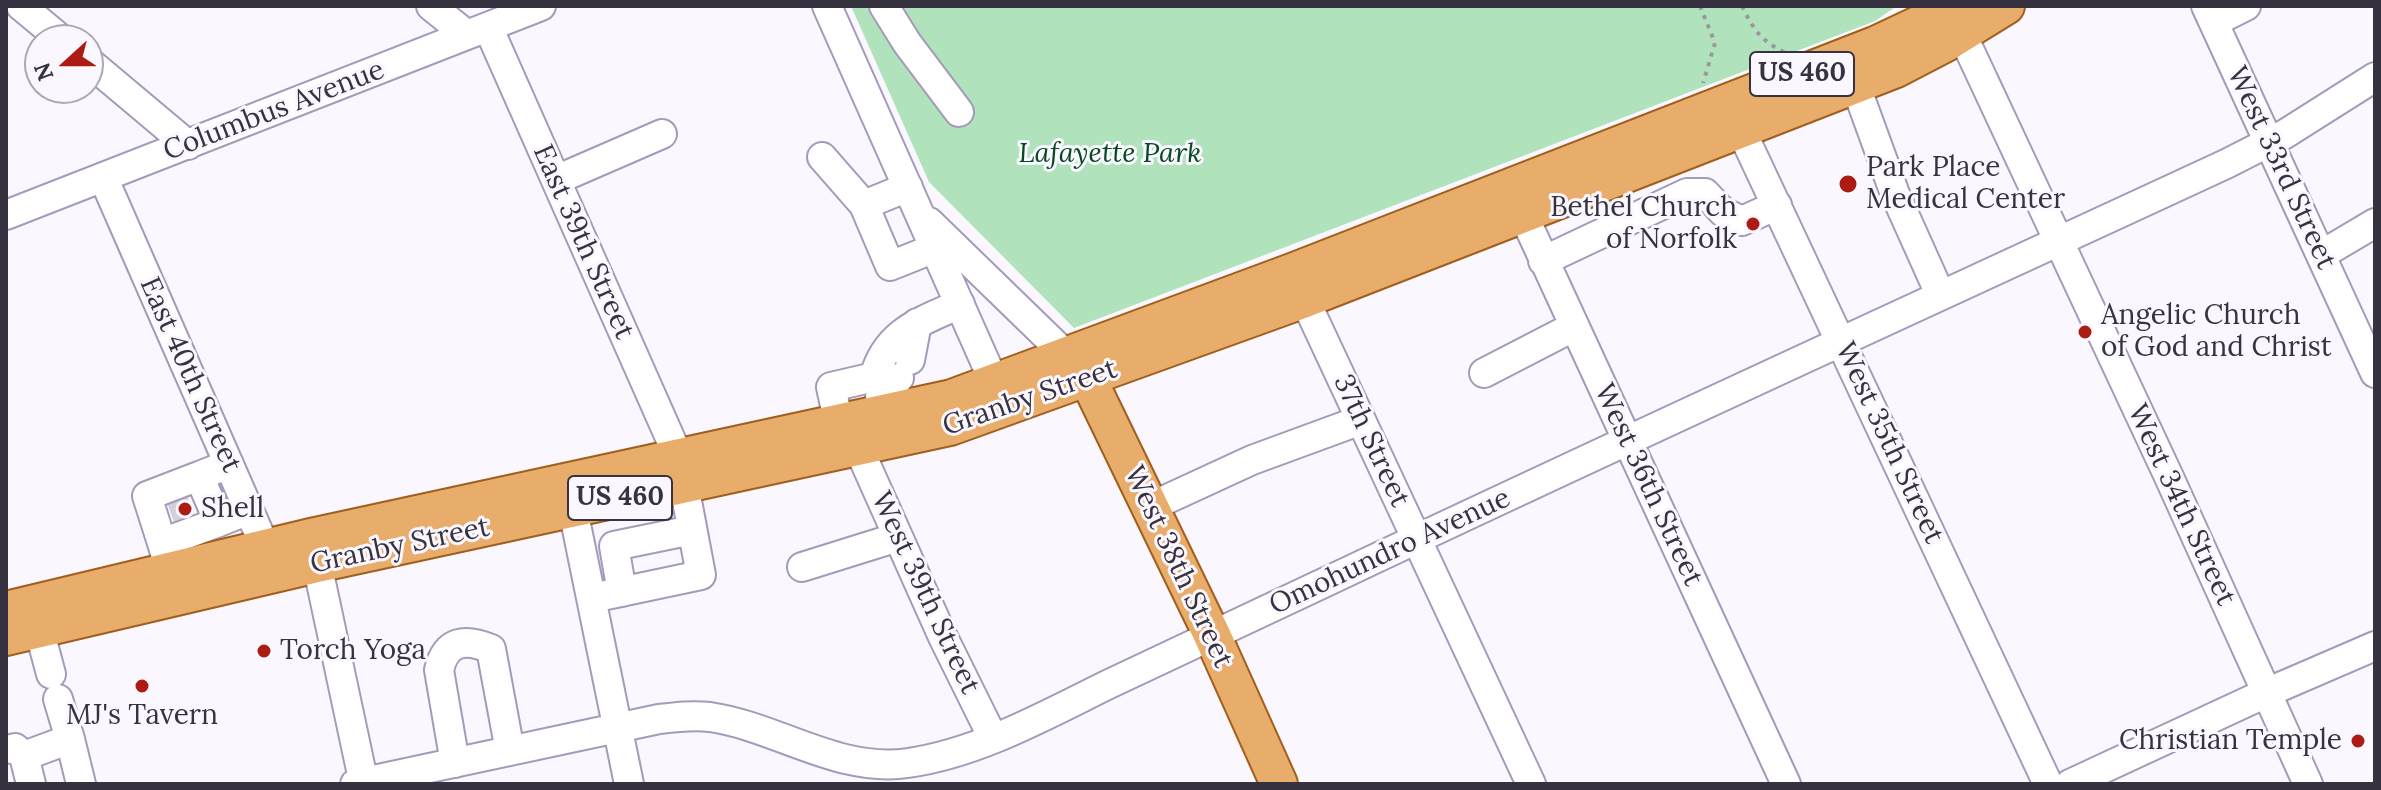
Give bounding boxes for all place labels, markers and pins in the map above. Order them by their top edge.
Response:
place label: Park Place Medical Center [1866,151,2065,217]
marker: Park Place Medical Center [1837,173,1859,195]
place label: Bethel Church of Norfolk [1550,191,1737,257]
marker: Bethel Church of Norfolk [1744,215,1762,233]
place label: Angelic Church of God and Christ [2101,299,2332,365]
marker: Angelic Church of God and Christ [2076,323,2094,341]
place label: Shell [201,492,264,526]
marker: Shell [176,500,194,518]
place label: Torch Yoga [280,634,426,668]
marker: Torch Yoga [255,642,273,660]
marker: MJ's Tavern [133,677,151,695]
place label: MJ's Tavern [66,699,218,733]
place label: Christian Temple [2119,724,2342,758]
marker: Christian Temple [2349,732,2367,750]

